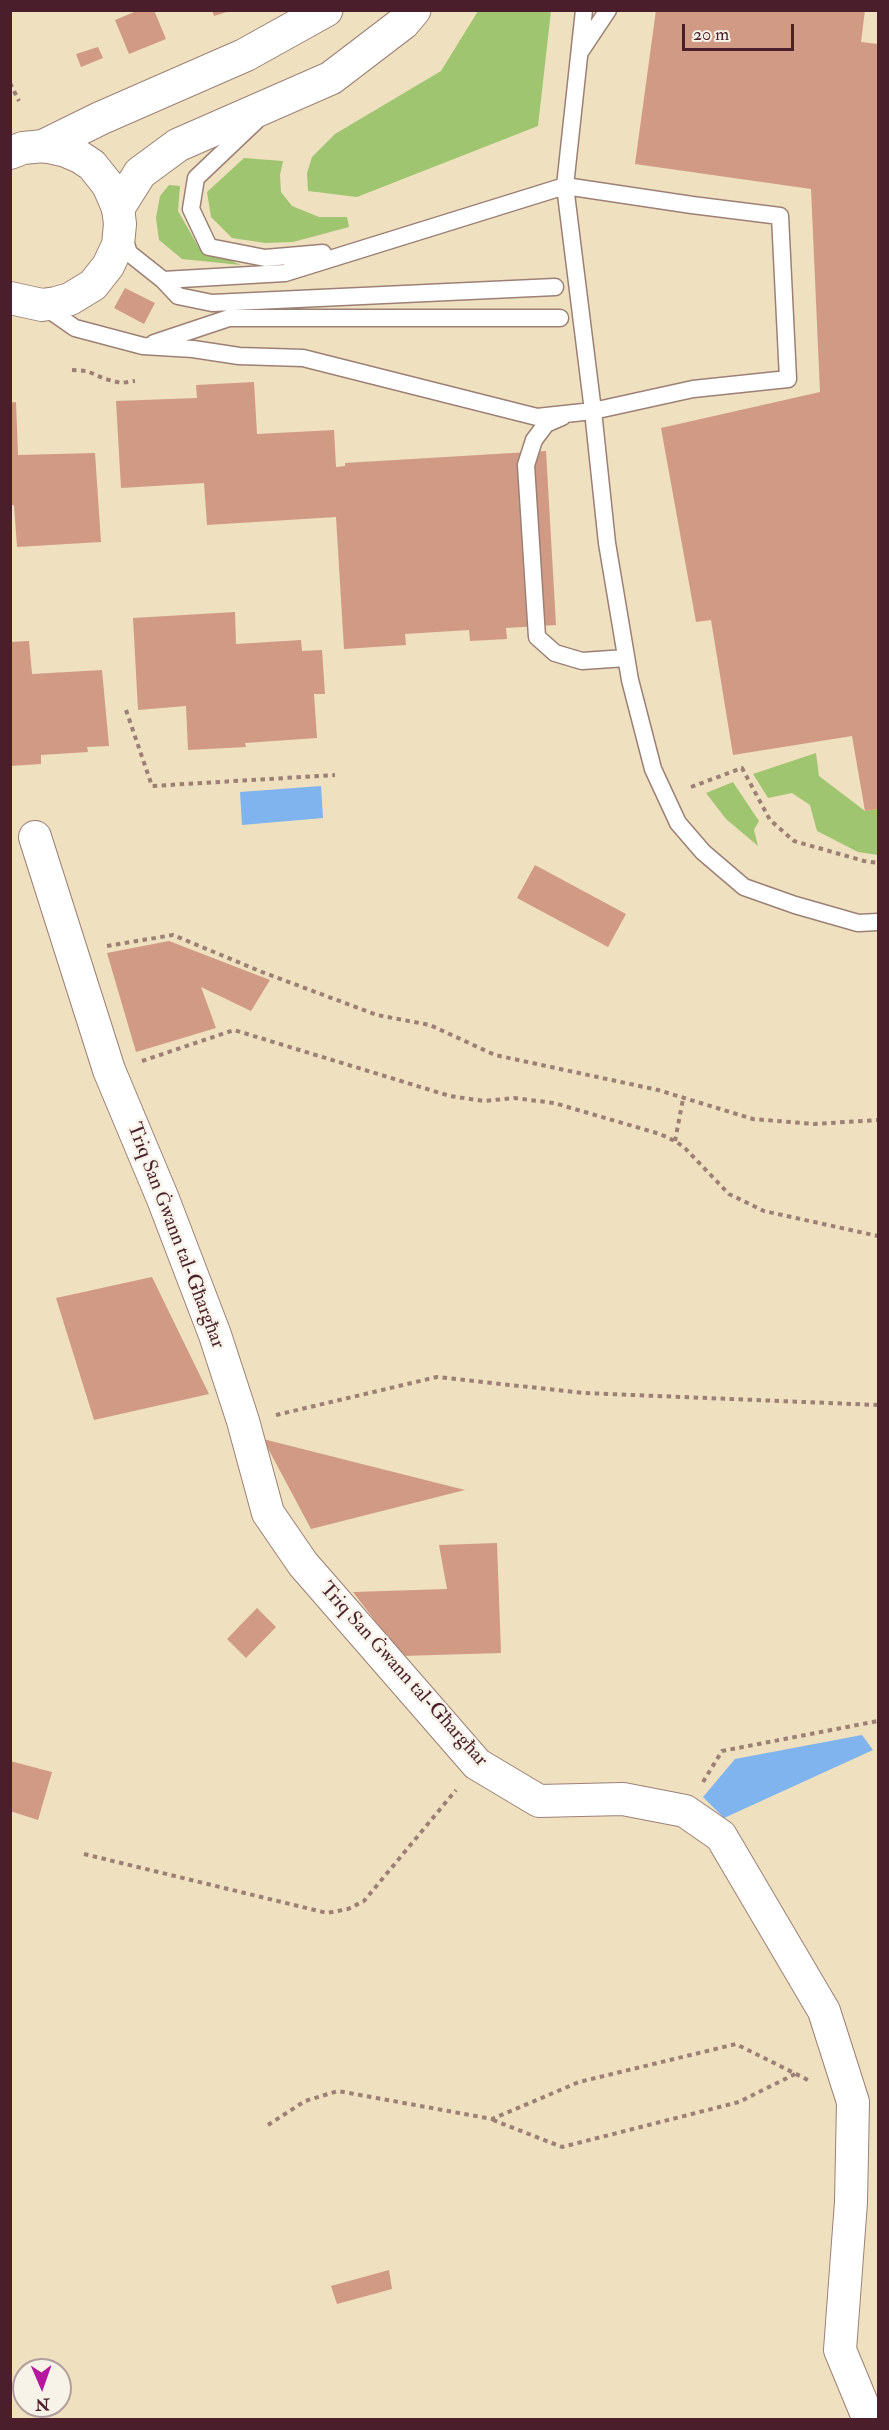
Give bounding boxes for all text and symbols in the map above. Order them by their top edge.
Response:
scale bar [685,12,798,50]
text: 20 m [693,23,729,46]
street label: Triq San Ġwann tal-Għargħar [121,1120,229,1352]
street label: Triq San Ġwann tal-Għargħar [314,1578,492,1772]
north arrow [12,2358,72,2418]
text: N [35,2394,50,2414]

